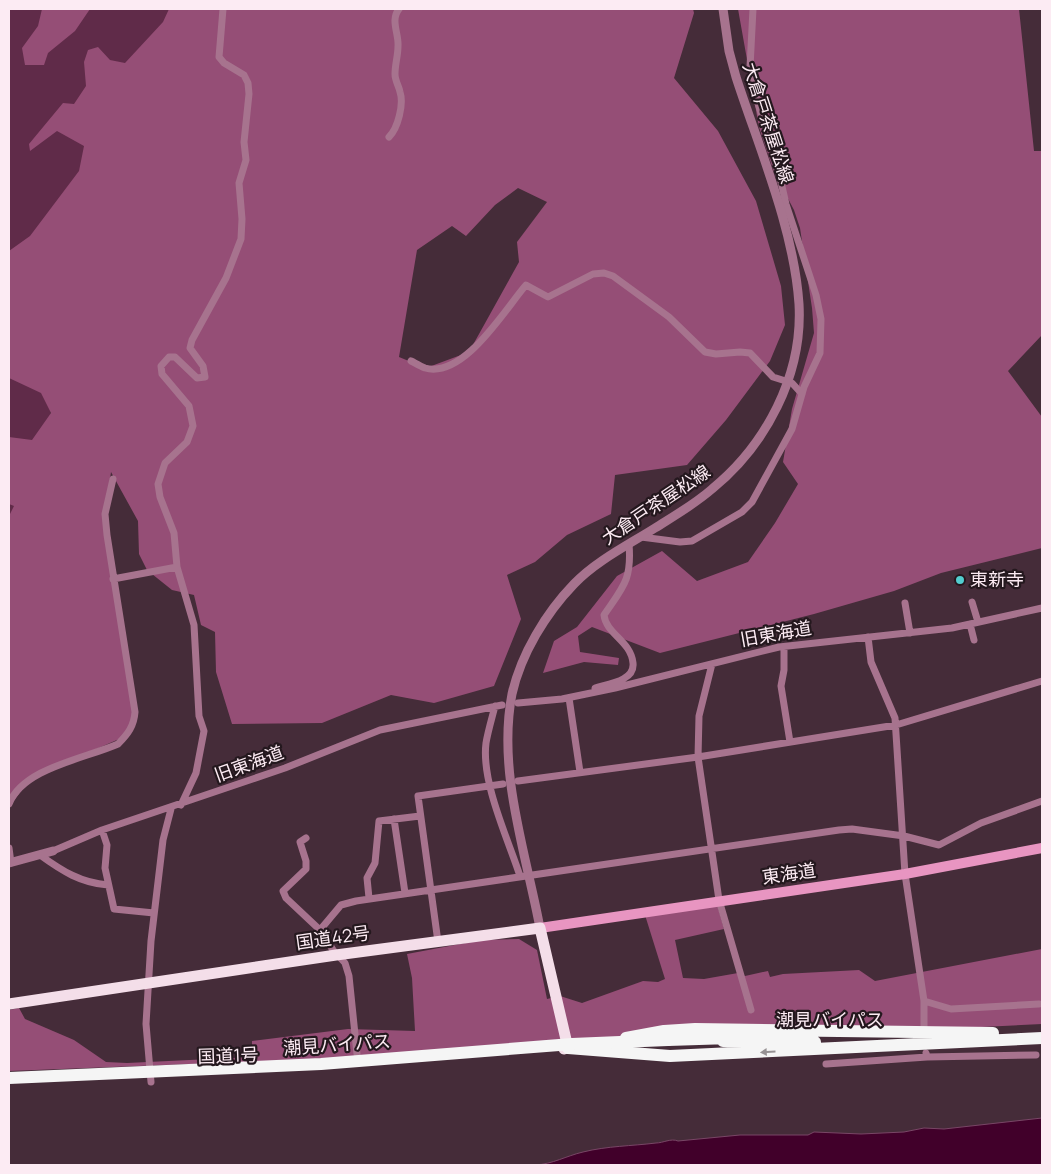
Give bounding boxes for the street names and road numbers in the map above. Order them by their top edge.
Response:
street label: 大倉戸茶屋松線 [738,59,800,186]
street label: 大倉戸茶屋松線 [597,459,714,549]
street label: 旧東海道 [738,615,813,651]
street label: 旧東海道 [211,739,287,787]
street label: 東海道 [760,857,817,889]
street label: 国道42号 [294,920,372,954]
street label: 潮見バイパス [776,1007,884,1031]
street label: 潮見バイパス [282,1028,391,1060]
street label: 国道1号 [197,1042,259,1068]

